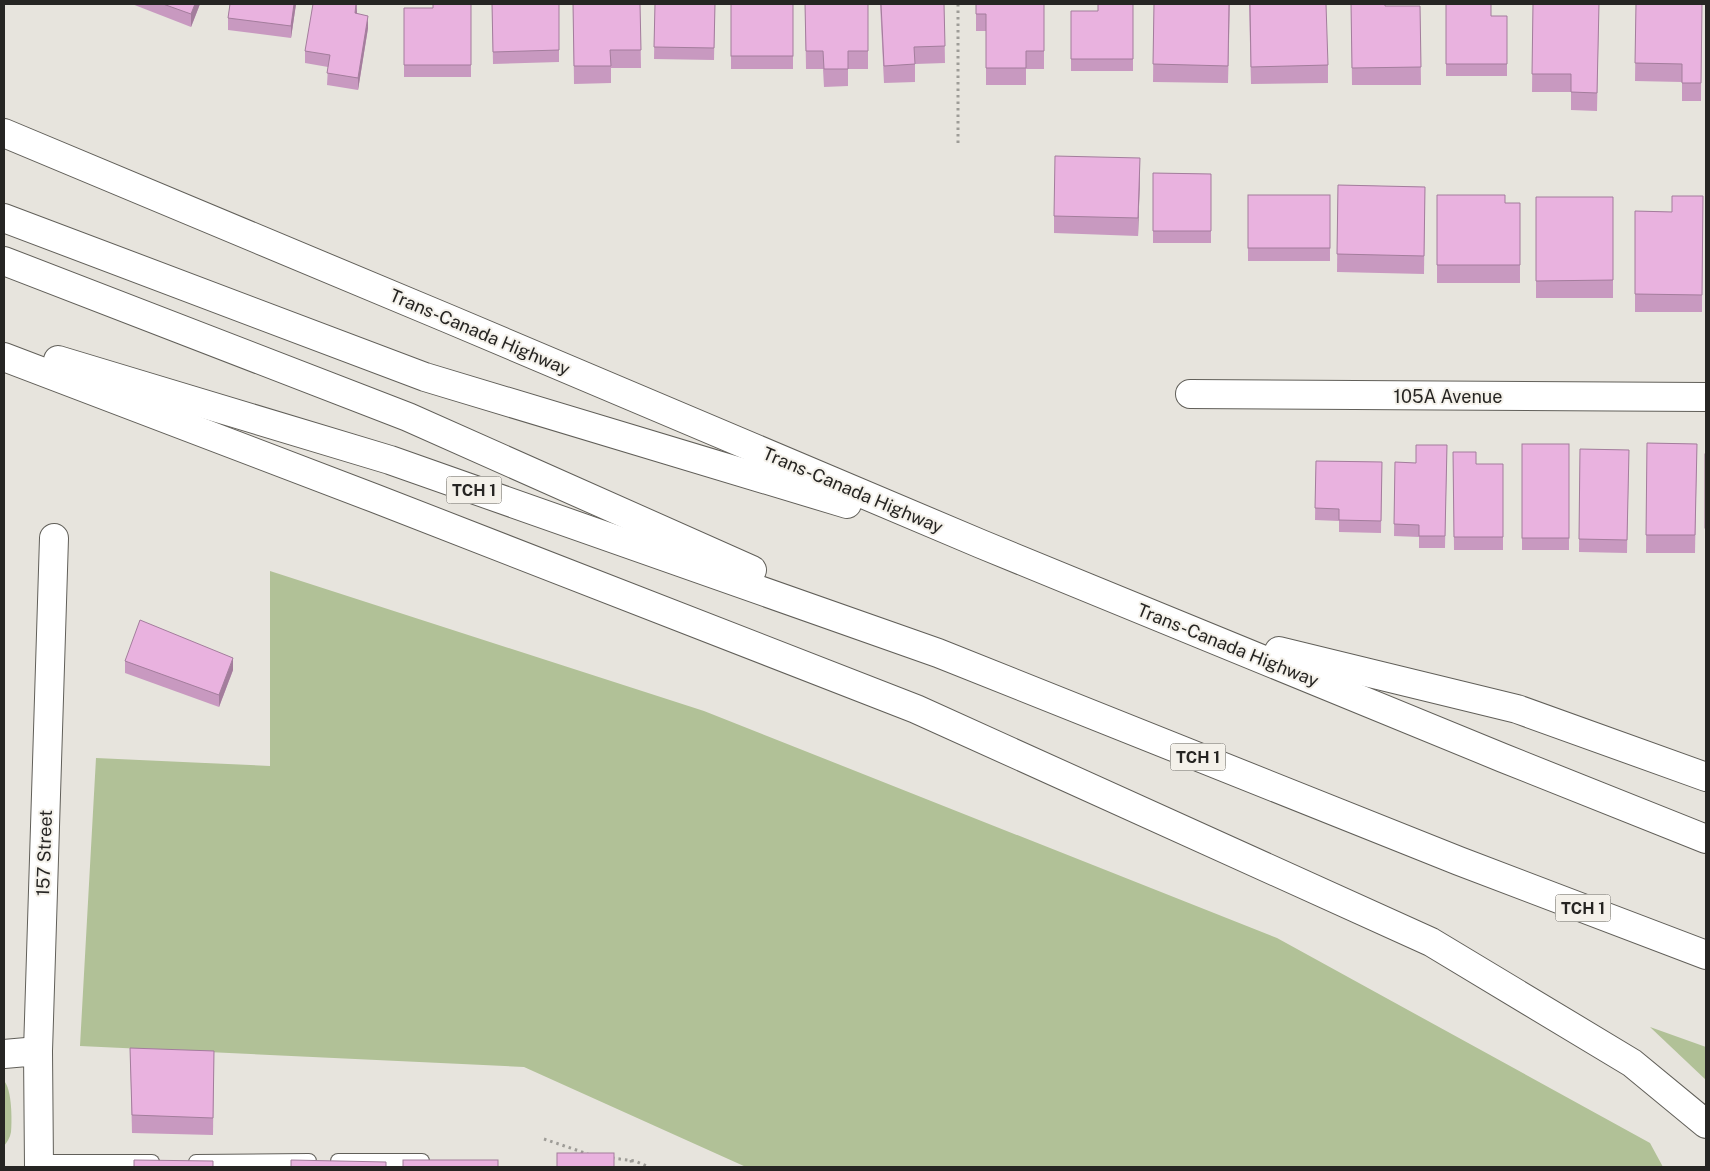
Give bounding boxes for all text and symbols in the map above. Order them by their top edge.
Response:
street label: Trans-Canada Highway [387,284,574,380]
street label: 105A Avenue [1394,386,1502,407]
street label: Trans-Canada Highway [760,442,947,538]
road number: TCH 1 [446,476,502,504]
street label: Trans-Canada Highway [1134,599,1322,691]
road number: TCH 1 [1170,744,1226,770]
street label: 157 Street [32,809,56,897]
road number: TCH 1 [1556,894,1610,921]

